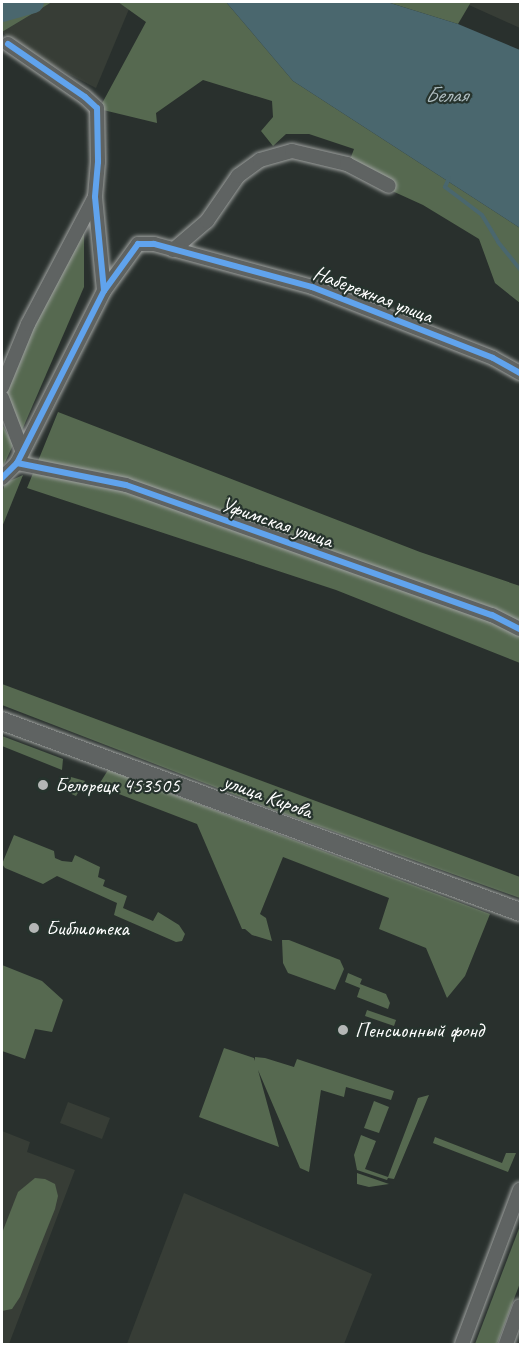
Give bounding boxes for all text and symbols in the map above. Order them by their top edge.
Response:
water label: Белая [425,83,467,109]
street label: Набережная улица [309,259,437,329]
street label: Уфимская улица [217,491,337,553]
street label: улица Кирова [220,768,316,824]
place label: Белорецк 453505 [55,772,180,798]
marker: Белорецк 453505 [36,778,50,792]
place label: Библиотека [46,915,129,941]
marker: Библиотека [27,921,41,935]
place label: Пенсионный фонд [355,1017,484,1043]
marker: Пенсионный фонд [336,1023,350,1037]

